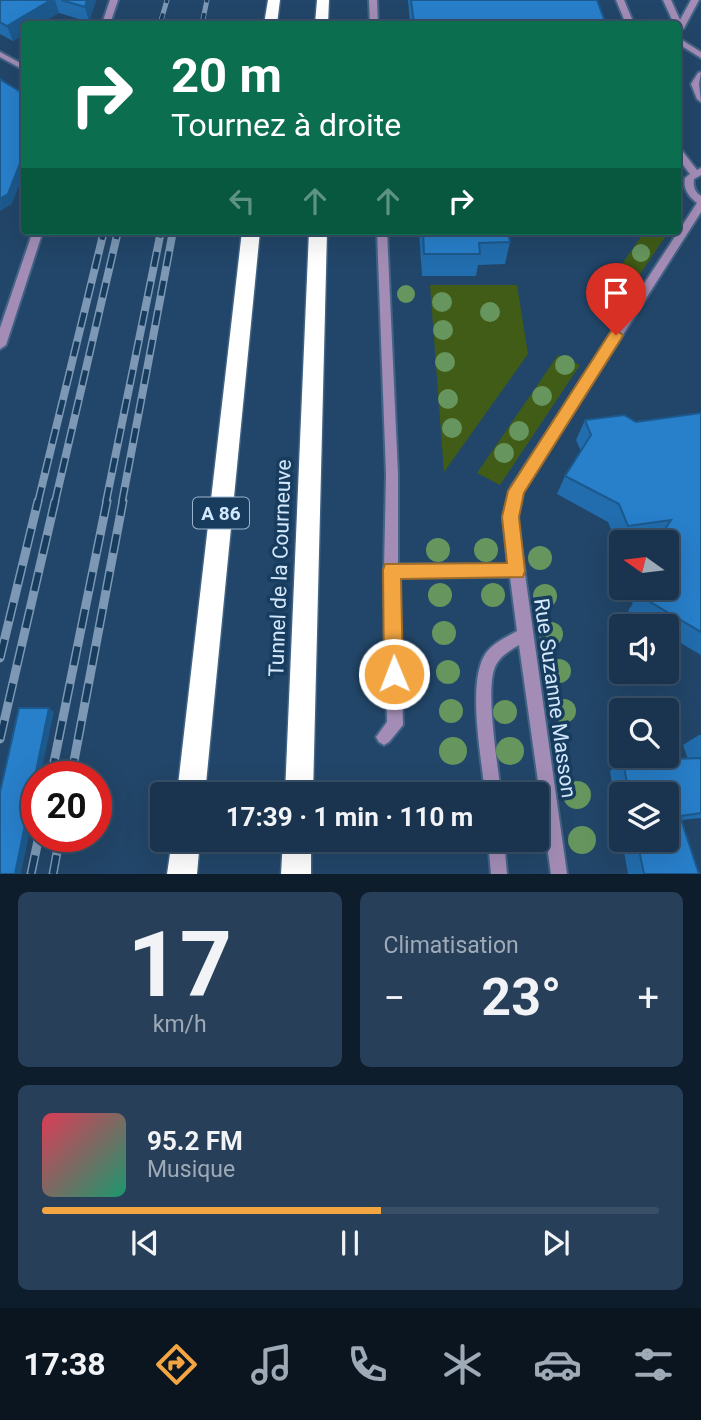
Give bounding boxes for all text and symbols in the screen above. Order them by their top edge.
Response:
text: 20 m [171,47,282,104]
icon: right [56,49,147,140]
text: Tournez à droite [171,106,401,144]
icon: left [223,182,261,220]
icon: ahead [296,182,334,220]
icon: ahead [369,182,407,220]
icon: right [442,182,480,220]
pin [586,263,646,335]
icon: arrive [597,274,635,312]
street label: Tunnel de la Courneuve [264,459,296,677]
road number: A 86 [193,498,249,528]
north arrow [609,530,679,600]
map controls [609,530,679,852]
street label: Rue Suzanne Masson [529,597,581,799]
button: sound [609,614,679,684]
position arrow [357,637,431,711]
button: search [609,698,679,768]
speed limit sign: 20 [21,761,112,852]
button: layers [609,782,679,852]
text: 17:39 · 1 min · 110 m [226,802,473,832]
text: 17 [128,912,232,1018]
text: Climatisation [384,932,519,959]
text: 23° [481,967,561,1028]
text: − [384,976,405,1020]
text: + [637,976,659,1020]
text: km/h [153,1011,207,1038]
text: 95.2 FM [147,1126,243,1156]
text: Musique [147,1156,235,1183]
icon: previous [126,1224,164,1262]
icon: pause [331,1224,369,1262]
icon: next [537,1224,575,1262]
icon: directions [152,1340,201,1389]
icon: music [247,1340,296,1389]
icon: phone [343,1340,392,1389]
icon: climate [438,1340,487,1389]
icon: car [533,1340,582,1389]
icon: filters [629,1340,678,1389]
text: 17:38 [23,1345,106,1383]

